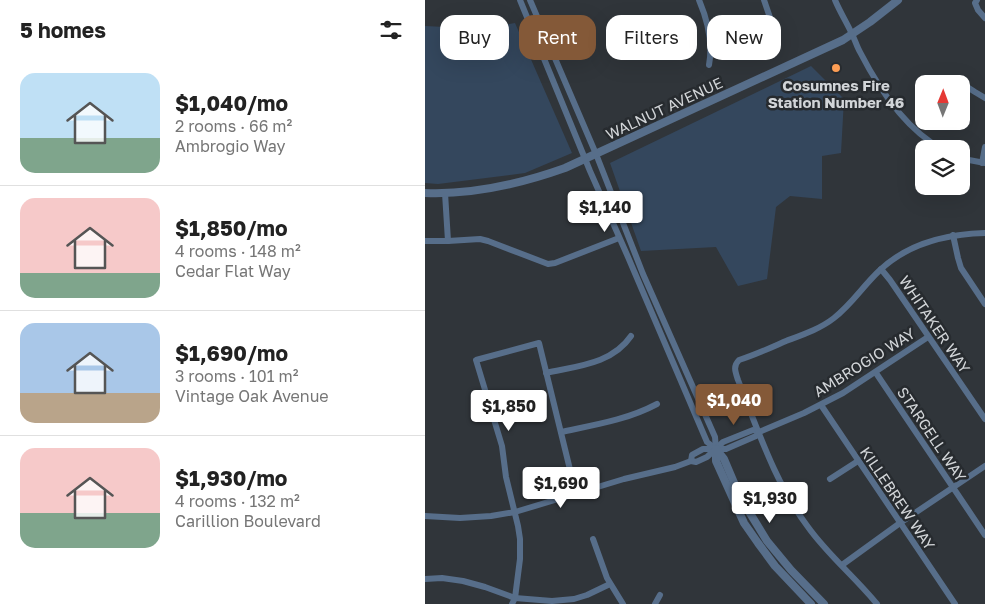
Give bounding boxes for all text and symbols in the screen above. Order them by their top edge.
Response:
chip: Buy [440,15,509,60]
chip: Rent [519,15,596,60]
chip: Filters [606,15,697,60]
chip: New [707,15,781,60]
icon: filters [377,16,405,44]
text: 5 homes [20,17,106,43]
marker: Cosumnes Fire Station Number 46 [830,62,842,74]
street label: WALNUT AVENUE [603,73,725,143]
north arrow [915,75,970,130]
map controls [915,75,970,195]
place label: Cosumnes Fire Station Number 46 [768,76,904,111]
text: $1,040/mo [175,90,288,116]
icon: home [60,93,120,153]
text: 2 rooms · 66 m² [175,116,292,136]
text: Ambrogio Way [175,136,286,156]
button: layers [915,140,970,195]
pin: $1,140 [564,190,646,233]
text: $1,140 [579,197,631,217]
text: $1,850/mo [175,215,288,241]
icon: home [60,218,120,278]
text: 4 rooms · 148 m² [175,241,301,261]
text: Cedar Flat Way [175,261,291,281]
street label: WHITAKER WAY [896,272,974,377]
street label: AMBROGIO WAY [810,323,918,400]
text: $1,690/mo [175,340,288,366]
icon: home [60,343,120,403]
text: 3 rooms · 101 m² [175,366,298,386]
street label: STARGELL WAY [894,383,970,485]
pin: $1,040 [693,384,775,426]
text: Vintage Oak Avenue [175,386,329,406]
pin: $1,850 [468,390,550,432]
text: $1,040 [707,390,761,410]
text: $1,850 [482,396,536,416]
street label: KILLEBREW WAY [857,443,939,553]
text: $1,930/mo [175,465,287,491]
pin: $1,690 [520,466,602,509]
icon: home [60,468,120,528]
text: $1,690 [534,473,588,493]
pin: $1,930 [729,482,811,524]
text: $1,930 [743,488,797,508]
text: 4 rooms · 132 m² [175,491,300,511]
text: Carillion Boulevard [175,511,321,531]

